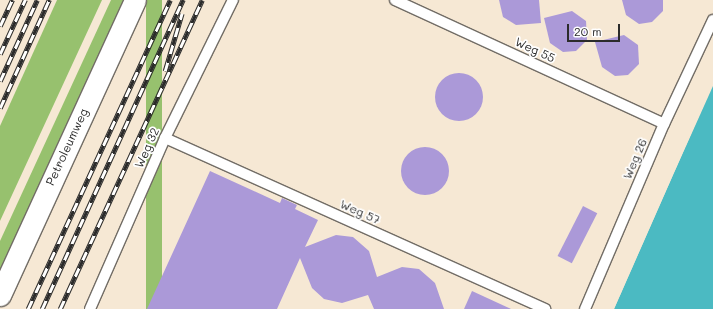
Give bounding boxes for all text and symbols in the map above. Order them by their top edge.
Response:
scale bar [569,16,622,42]
text: 20 m [574,23,602,39]
street label: Weg 55 [513,34,557,66]
street label: Petroleumweg [43,106,91,188]
street label: Weg 32 [132,126,162,170]
street label: Weg 26 [620,137,650,181]
street label: Weg 57 [338,197,382,227]

